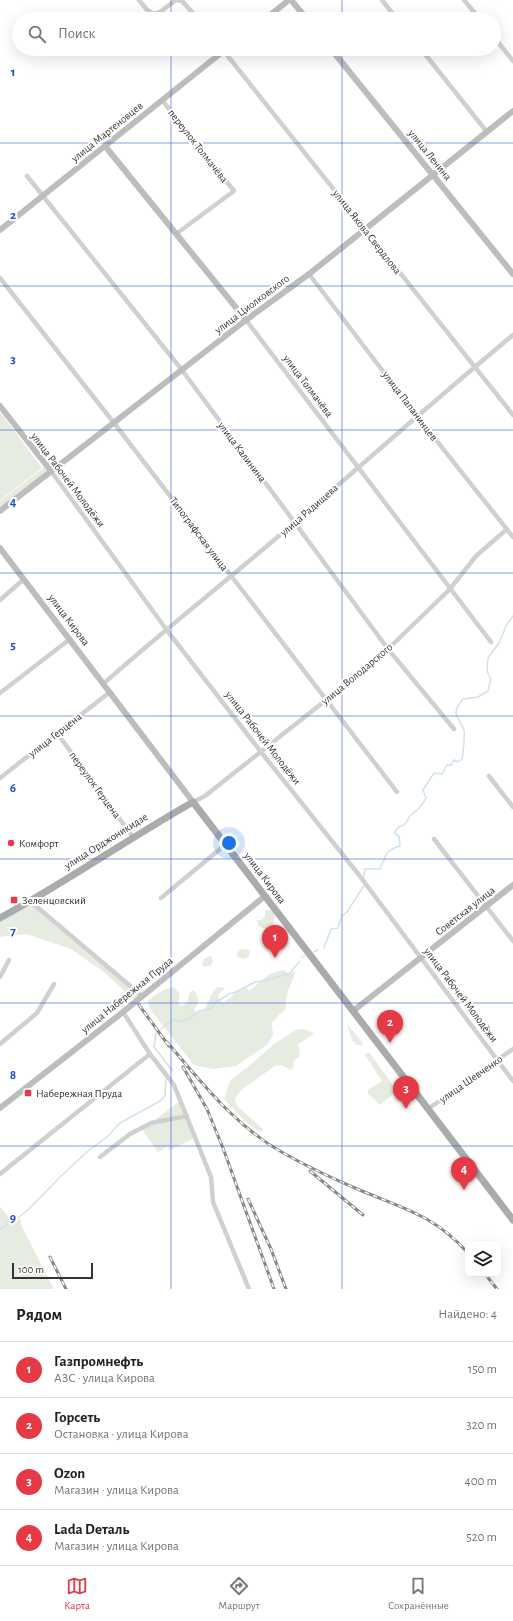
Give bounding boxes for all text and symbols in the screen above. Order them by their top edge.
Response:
search box [12,12,501,56]
icon: search [26,23,48,45]
text: Поиск [58,26,96,41]
text: 1 [11,66,15,79]
street label: улица Мартеновцев [68,100,145,165]
street label: переулок Толмачёва [166,107,230,185]
street label: улица Ленина [406,127,454,182]
street label: улица Якова Свердлова [330,187,403,276]
text: 2 [10,209,16,222]
street label: улица Циолковского [212,272,291,336]
street label: улица Толмачёва [281,352,335,419]
text: 3 [10,353,16,366]
street label: улица Папанинцев [380,368,440,443]
street label: улица Калинина [215,419,268,484]
street label: улица Рабочей Молодёжи [28,430,107,529]
street label: улица Радищева [277,482,340,539]
street label: Типографская улица [168,495,230,573]
text: 4 [10,496,17,509]
street label: улица Кирова [46,592,92,648]
text: 5 [10,639,16,652]
street label: улица Володарского [319,641,395,708]
street label: улица Рабочей Молодёжи [223,689,303,787]
street label: улица Герцена [26,711,84,760]
street label: переулок Герцена [67,750,123,820]
text: 6 [10,782,16,795]
street label: улица Орджоникидзе [62,811,150,872]
your location [219,833,239,853]
marker: Комфорт [6,838,16,848]
place label: Комфорт [19,838,59,849]
street label: улица Кирова [242,850,288,906]
street label: Советская улица [433,884,497,938]
marker: Зеленцовский [9,895,19,905]
place label: Зеленцовский [22,895,86,906]
text: 7 [10,925,16,938]
pin: 1 [262,925,288,958]
street label: улица Рабочей Молодёжи [421,945,500,1044]
street label: улица Набережная Пруда [78,955,175,1036]
pin: 2 [377,1010,403,1043]
street label: улица Шевченко [437,1053,505,1105]
text: 8 [10,1069,16,1082]
pin: 3 [393,1076,419,1109]
marker: Набережная Пруда [23,1088,33,1098]
place label: Набережная Пруда [36,1088,122,1099]
pin: 4 [451,1157,477,1190]
text: 9 [10,1212,16,1225]
map controls [465,1241,501,1277]
button: layers [465,1241,501,1277]
scale bar [12,1261,93,1280]
text: 100 m [18,1264,44,1275]
text: Рядом [16,1306,62,1323]
text: Найдено: 4 [438,1308,497,1321]
text: Газпромнефть [54,1354,143,1369]
text: 1 [27,1363,31,1376]
text: 150 m [468,1363,497,1376]
text: АЗС · улица Кирова [54,1372,155,1385]
text: Горсеть [54,1410,100,1425]
text: 2 [26,1419,32,1432]
text: 320 m [466,1419,497,1432]
text: Остановка · улица Кирова [54,1428,189,1441]
text: Ozon [54,1466,85,1481]
text: 3 [26,1475,32,1488]
text: 400 m [464,1475,497,1488]
text: Магазин · улица Кирова [54,1484,179,1497]
text: Lada Dеталь [54,1522,129,1537]
text: 4 [26,1531,32,1544]
text: 520 m [466,1531,497,1544]
text: Магазин · улица Кирова [54,1540,179,1553]
tab: Карта [64,1575,90,1612]
tab: Маршрут [218,1575,260,1612]
tab: Сохранённые [388,1575,449,1612]

